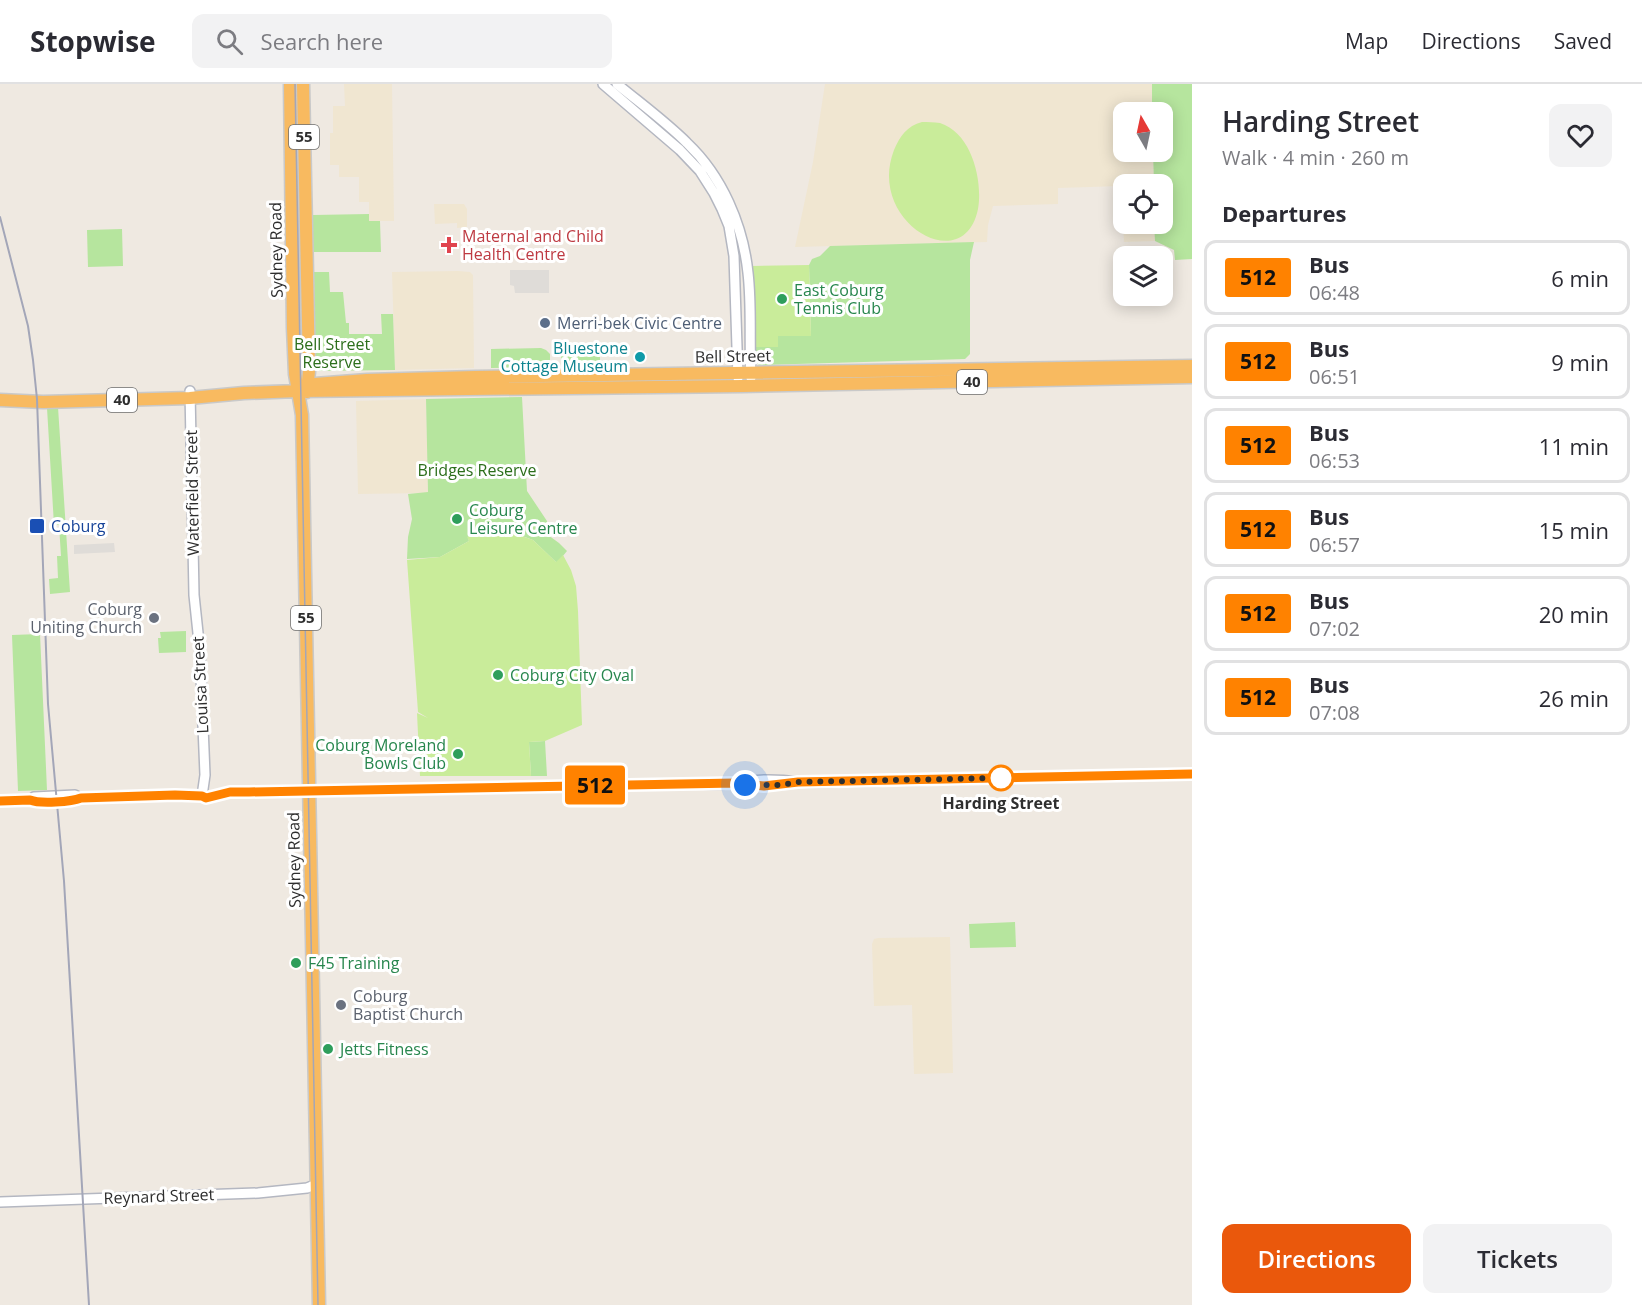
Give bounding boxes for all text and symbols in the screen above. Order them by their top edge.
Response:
search box [192,14,612,68]
text: Stopwise [30,22,156,60]
icon: search [213,25,246,58]
text: Search here [261,26,383,56]
text: Map [1345,27,1388,55]
text: Directions [1421,27,1521,55]
text: Saved [1554,27,1612,55]
north arrow [1113,102,1173,162]
map controls [1113,102,1173,306]
text: Harding Street [1222,102,1419,140]
button: heart [1549,104,1612,167]
road number: 55 [289,125,319,149]
text: Walk · 4 min · 260 m [1222,144,1409,171]
button: locate [1113,174,1173,234]
text: Departures [1222,198,1346,228]
street label: Sydney Road [264,202,288,298]
place label: Maternal and Child Health Centre [462,225,604,265]
marker: Maternal and Child Health Centre [440,236,458,254]
button: layers [1113,246,1173,306]
text: Bus [1309,249,1349,279]
text: 512 [1240,263,1276,291]
text: 6 min [1551,263,1609,293]
place label: East Coburg Tennis Club [794,279,884,319]
text: 06:48 [1309,279,1360,306]
marker: East Coburg Tennis Club [775,292,789,306]
place label: Merri-bek Civic Centre [557,312,722,334]
marker: Merri-bek Civic Centre [538,316,552,330]
park label: Bell Street Reserve [294,333,370,373]
text: Bus [1309,333,1349,363]
place label: Bluestone Cottage Museum [501,337,628,377]
street label: Bell Street [695,344,772,368]
text: 512 [1240,347,1276,375]
text: 9 min [1551,347,1609,377]
marker: Bluestone Cottage Museum [633,350,647,364]
text: 06:51 [1309,363,1360,390]
road number: 40 [957,370,987,394]
road number: 40 [107,388,137,412]
text: Bus [1309,417,1349,447]
street label: Waterfield Street [180,430,204,556]
text: 512 [1240,431,1276,459]
text: 11 min [1539,431,1609,461]
text: 06:53 [1309,447,1360,474]
park label: Bridges Reserve [417,459,537,481]
place label: Coburg Leisure Centre [469,499,578,539]
text: Bus [1309,501,1349,531]
marker: Coburg Leisure Centre [450,512,464,526]
place label: Coburg [51,515,106,537]
text: 512 [1240,515,1276,543]
text: 15 min [1539,515,1609,545]
marker: Coburg [28,517,46,535]
text: 06:57 [1309,531,1360,558]
text: Bus [1309,585,1349,615]
place label: Coburg Uniting Church [30,598,142,638]
text: 512 [1240,599,1276,627]
text: 20 min [1539,599,1609,629]
road number: 55 [291,606,321,630]
marker: Coburg Uniting Church [147,611,161,625]
text: 07:02 [1309,615,1360,642]
street label: Louisa Street [186,636,214,734]
place label: Coburg City Oval [510,664,634,686]
marker: Coburg City Oval [491,668,505,682]
text: Bus [1309,669,1349,699]
text: 512 [1240,683,1276,711]
text: 26 min [1539,683,1609,713]
text: 07:08 [1309,699,1360,726]
place label: Coburg Moreland Bowls Club [315,734,446,774]
marker: Coburg Moreland Bowls Club [451,747,465,761]
marker: Harding Street [988,765,1014,791]
line badge: 512 [560,766,630,804]
your location [730,770,760,800]
text: 512 [577,771,613,799]
place label: Harding Street [943,792,1059,814]
street label: Sydney Road [282,812,306,908]
place label: F45 Training [308,952,400,974]
marker: F45 Training [289,956,303,970]
place label: Coburg Baptist Church [353,985,463,1025]
marker: Coburg Baptist Church [334,998,348,1012]
place label: Jetts Fitness [338,1038,429,1060]
marker: Jetts Fitness [321,1042,335,1056]
street label: Reynard Street [103,1183,215,1209]
button: Directions [1222,1224,1411,1293]
button: Tickets [1423,1224,1612,1293]

